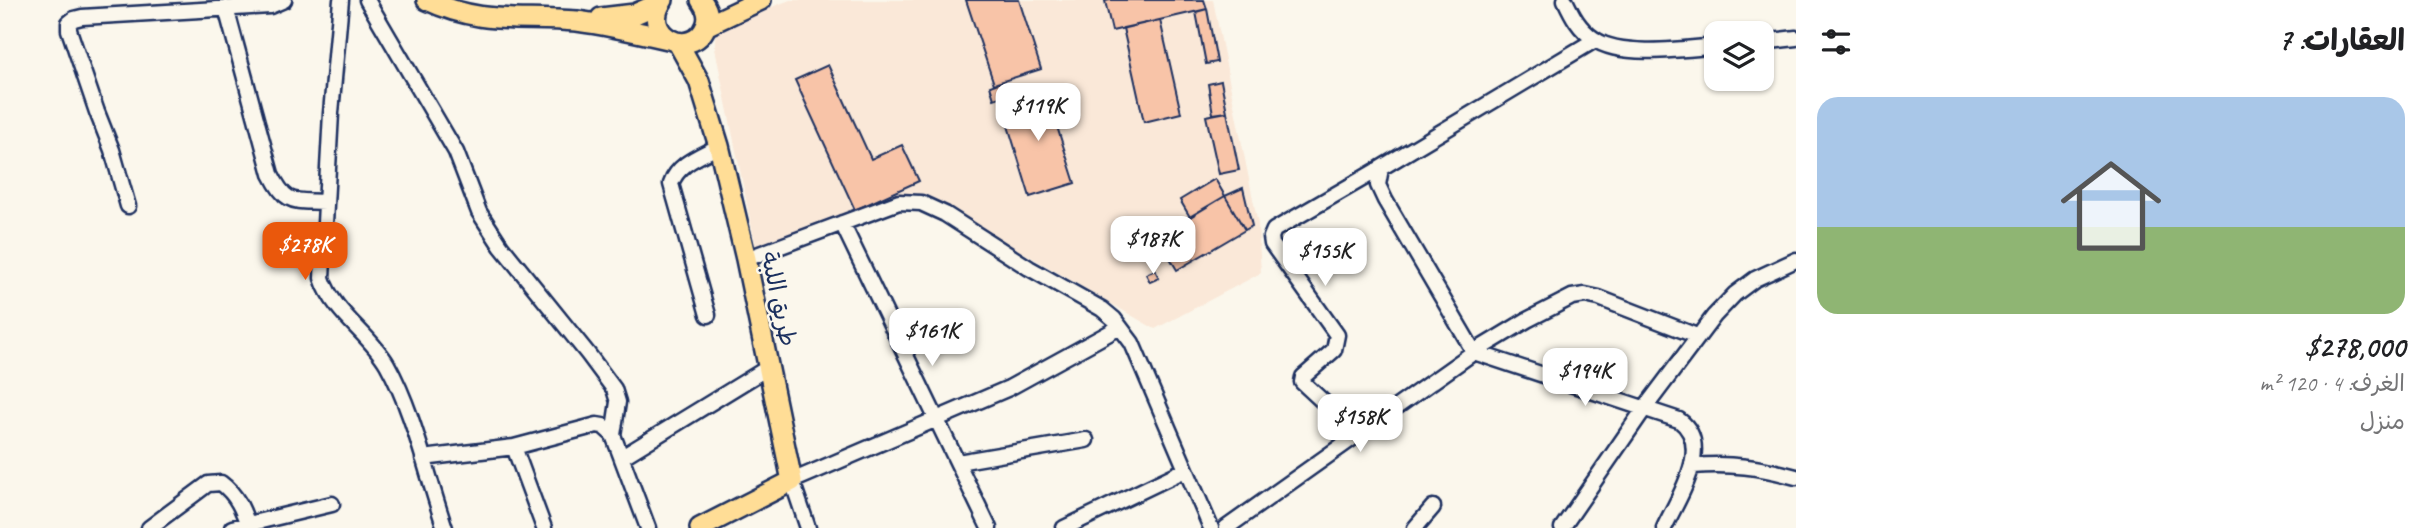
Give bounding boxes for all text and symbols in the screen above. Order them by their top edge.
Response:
map controls [1704,21,1774,91]
button: layers [1704,21,1774,91]
text: العقارات: 7 [2278,21,2405,59]
icon: filters [1817,23,1855,61]
pin: $119K [989,83,1087,143]
text: $119K [1012,91,1064,120]
icon: home [2048,143,2174,269]
pin: $187K [1104,216,1202,276]
pin: $278K [256,222,354,282]
text: $187K [1127,224,1180,253]
pin: $155K [1276,229,1374,288]
text: $278K [279,230,332,259]
text: $155K [1299,236,1351,265]
street label: طريق اللبة [754,249,804,349]
pin: $161K [883,308,981,368]
text: $161K [905,316,959,345]
text: $278,000 [2305,328,2405,366]
pin: $194K [1536,348,1634,408]
text: $194K [1559,356,1611,385]
text: الغرف: 4 · 120 m² [2259,369,2405,398]
pin: $158K [1311,394,1409,454]
text: $158K [1334,402,1386,431]
text: منزل [2360,407,2405,436]

